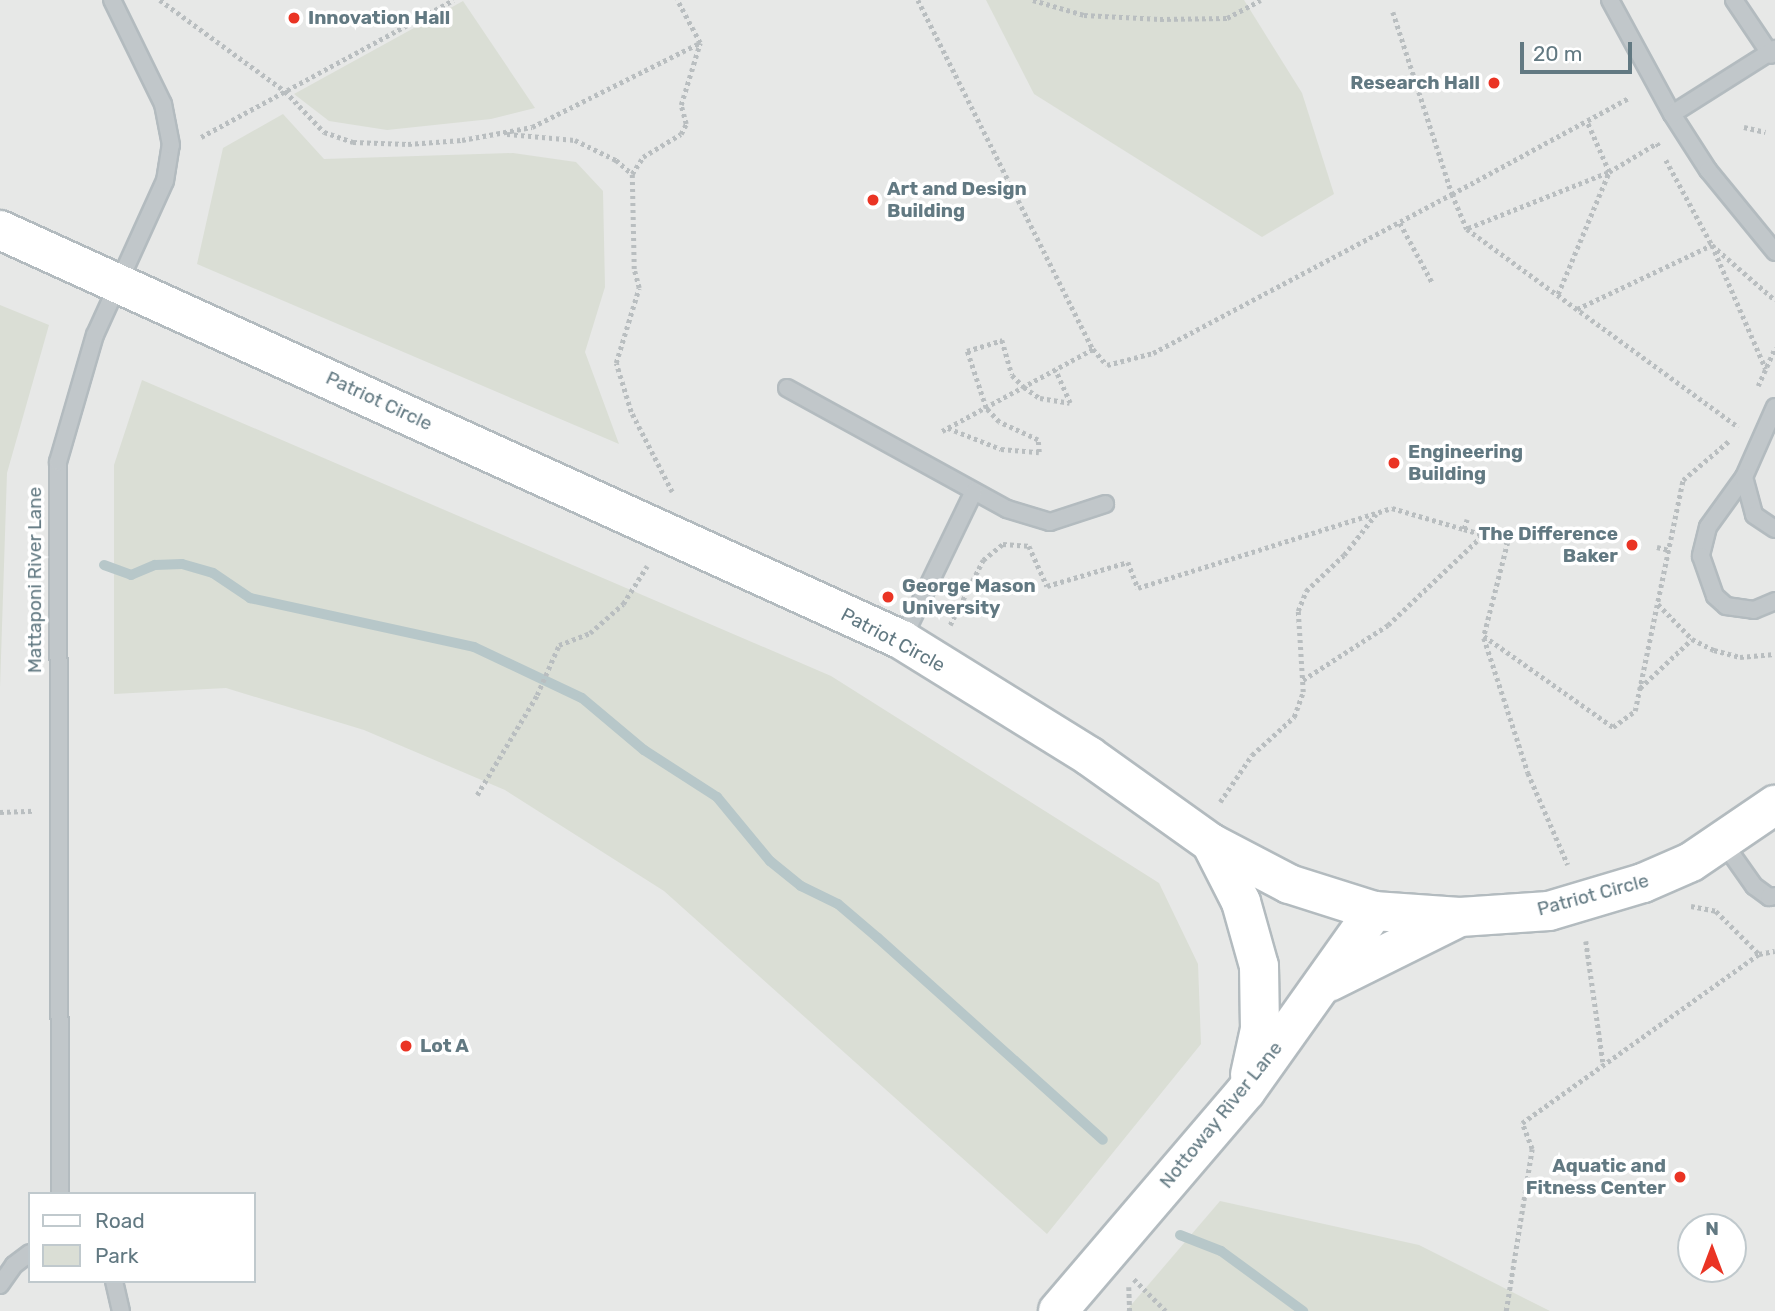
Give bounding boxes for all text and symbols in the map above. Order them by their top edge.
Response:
place label: Innovation Hall [308,7,450,29]
marker: Innovation Hall [286,10,302,26]
scale bar [1523,28,1635,72]
text: 20 m [1533,41,1582,66]
place label: Research Hall [1350,72,1480,94]
marker: Research Hall [1486,75,1502,91]
place label: Art and Design Building [887,178,1027,222]
marker: Art and Design Building [865,192,881,208]
street label: Patriot Circle [322,366,436,436]
place label: Engineering Building [1408,441,1523,485]
marker: Engineering Building [1386,455,1402,471]
street label: Mattaponi River Lane [24,487,46,673]
place label: The Difference Baker [1479,523,1618,567]
marker: The Difference Baker [1624,537,1640,553]
place label: George Mason University [902,575,1036,619]
marker: George Mason University [880,589,896,605]
street label: Patriot Circle [837,603,949,677]
street label: Patriot Circle [1535,869,1651,921]
place label: Lot A [420,1035,469,1057]
street label: Nottoway River Lane [1155,1037,1287,1193]
marker: Lot A [398,1038,414,1054]
place label: Aquatic and Fitness Center [1526,1155,1666,1199]
marker: Aquatic and Fitness Center [1672,1169,1688,1185]
legend [28,1192,256,1283]
text: Road [95,1208,145,1233]
north arrow [1677,1213,1747,1283]
text: N [1705,1217,1719,1240]
text: Park [95,1243,139,1268]

